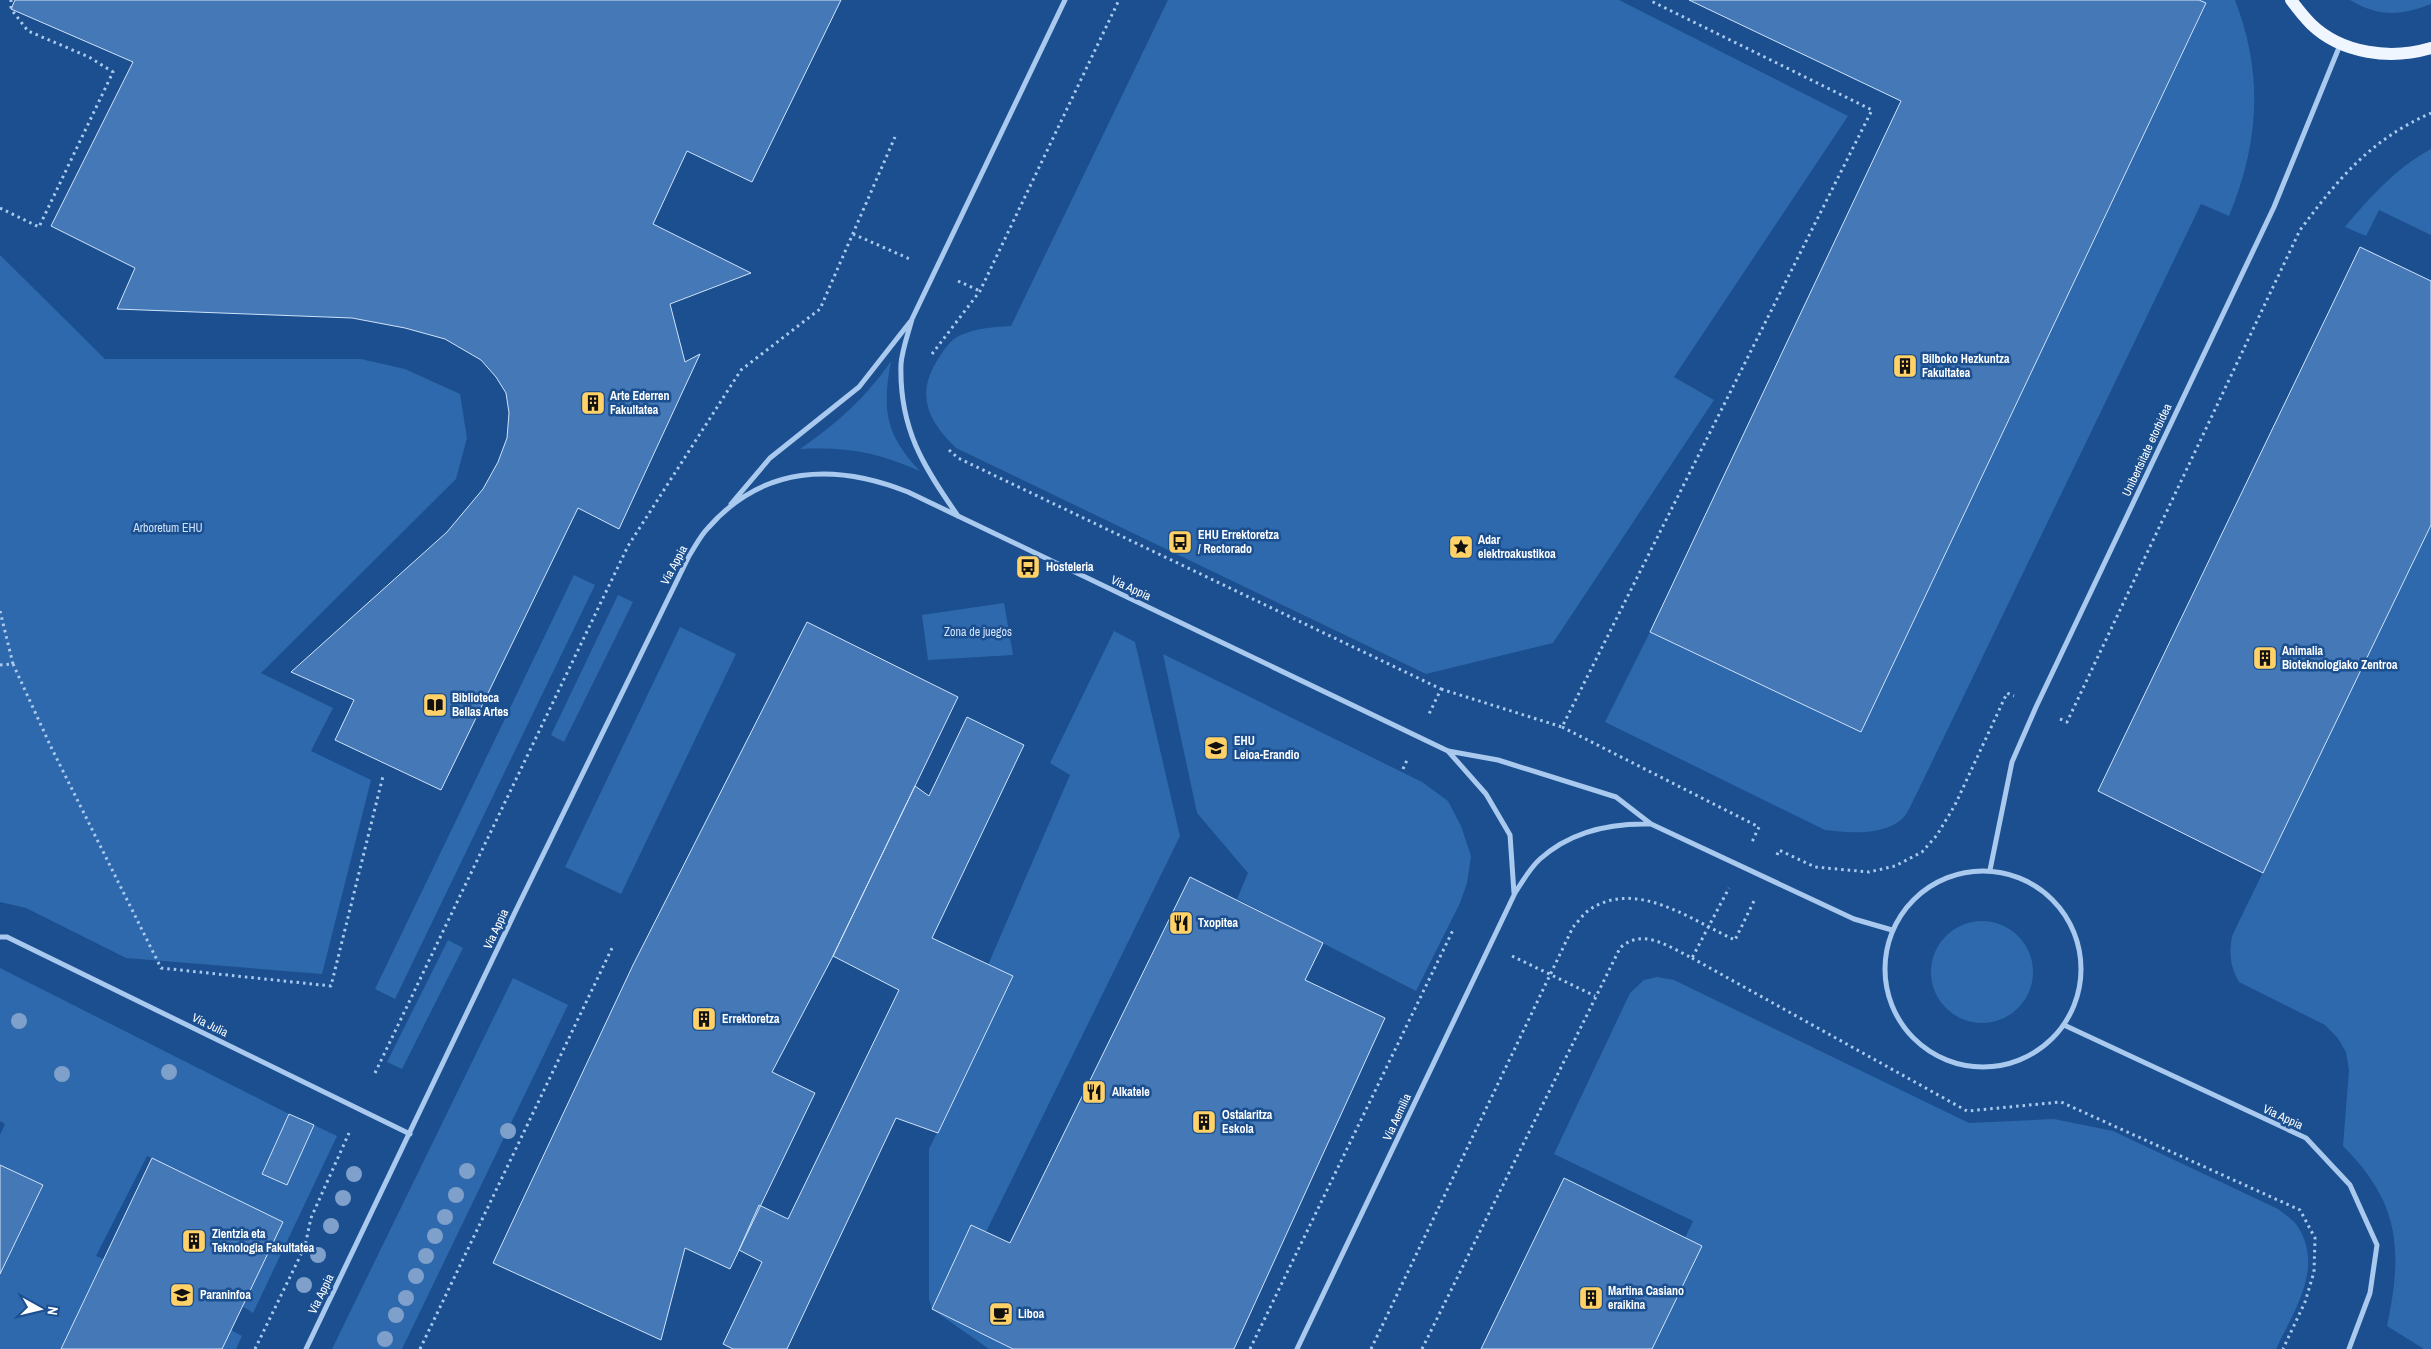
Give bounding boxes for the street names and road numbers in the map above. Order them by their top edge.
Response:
street label: Unibertsitate etorbidea [2118,401,2176,499]
street label: Via Appia [657,542,691,588]
street label: Via Appia [1108,572,1154,604]
street label: Via Appia [480,906,512,952]
street label: Vía Julia [189,1009,231,1041]
street label: Via Aemilia [1379,1090,1415,1143]
street label: Via Appia [2260,1101,2306,1133]
street label: Via Appia [304,1271,338,1317]

